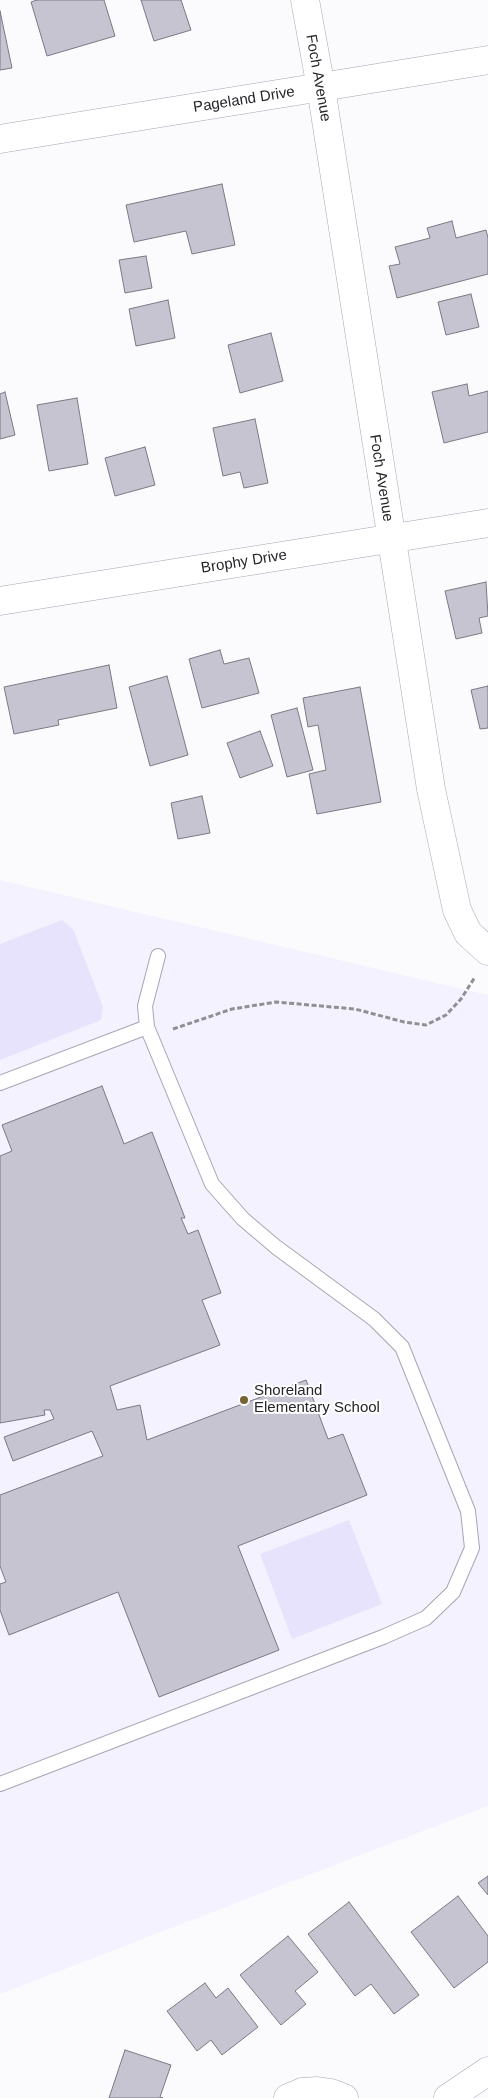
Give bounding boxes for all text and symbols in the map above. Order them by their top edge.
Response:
street label: Foch Avenue [301,33,335,123]
street label: Pageland Drive [192,83,296,117]
street label: Foch Avenue [365,433,397,523]
street label: Brophy Drive [200,546,288,578]
place label: Shoreland Elementary School [254,1382,380,1417]
marker: Shoreland Elementary School [238,1394,250,1406]

